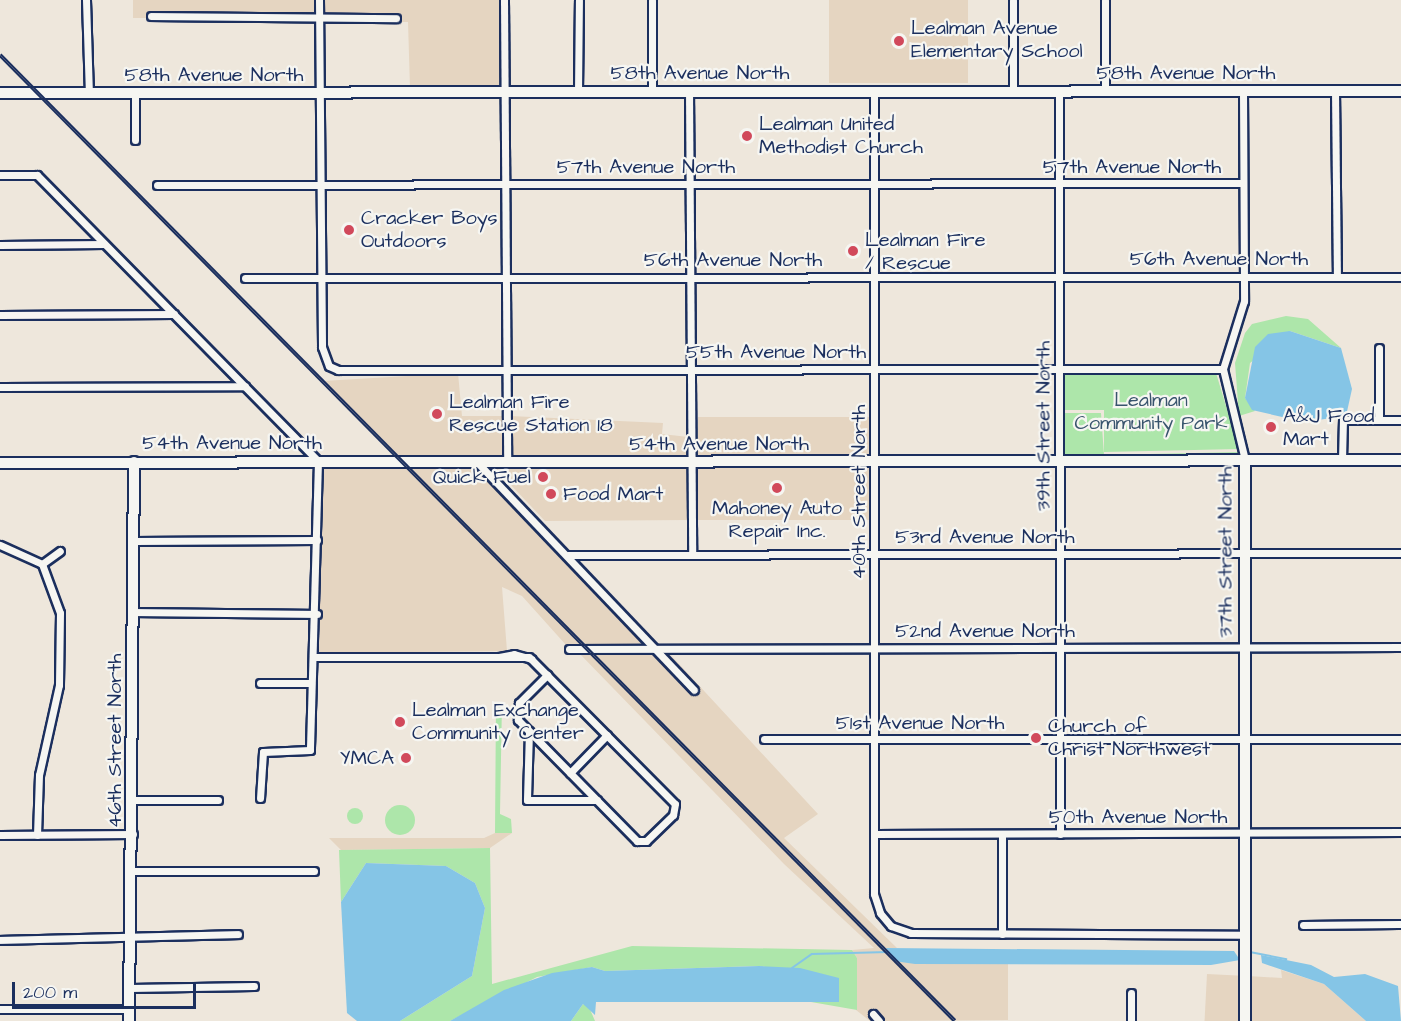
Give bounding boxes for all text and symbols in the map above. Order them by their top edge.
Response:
place label: Lealman Avenue Elementary School [911,17,1083,64]
marker: Lealman Avenue Elementary School [892,34,906,48]
street label: 58th Avenue North [611,61,789,85]
street label: 58th Avenue North [1097,61,1275,85]
street label: 58th Avenue North [125,63,303,87]
place label: Lealman United Methodist Church [759,112,923,159]
marker: Lealman United Methodist Church [740,129,754,143]
street label: 57th Avenue North [557,155,735,179]
street label: 57th Avenue North [1043,155,1221,179]
place label: Cracker Boys Outdoors [361,207,498,254]
marker: Cracker Boys Outdoors [342,223,356,237]
place label: Lealman Fire / Rescue [865,228,985,275]
marker: Lealman Fire / Rescue [846,244,860,258]
street label: 56th Avenue North [1130,247,1308,271]
street label: 56th Avenue North [644,248,822,272]
street label: 55th Avenue North [686,340,866,364]
street label: 39th Street North [1032,341,1056,511]
park label: Lealman Community Park [1074,388,1228,435]
place label: Lealman Fire Rescue Station 18 [449,390,613,437]
place label: A&J Food Mart [1283,404,1374,451]
street label: 40th Street North [847,405,871,579]
marker: Lealman Fire Rescue Station 18 [430,407,444,421]
marker: A&J Food Mart [1264,420,1278,434]
street label: 54th Avenue North [142,431,322,455]
street label: 54th Avenue North [629,432,809,456]
place label: Quick Fuel [433,465,531,489]
street label: 37th Street North [1214,467,1238,637]
marker: Quick Fuel [536,470,550,484]
marker: Mahoney Auto Repair Inc. [770,481,784,495]
place label: Food Mart [563,482,663,506]
marker: Food Mart [544,487,558,501]
place label: Mahoney Auto Repair Inc. [712,497,842,544]
street label: 53rd Avenue North [895,525,1075,549]
street label: 52nd Avenue North [895,619,1075,643]
street label: 46th Street North [103,654,127,828]
place label: Lealman Exchange Community Center [412,698,584,745]
street label: 51st Avenue North [836,711,1004,735]
place label: Church of Christ Northwest [1048,714,1210,761]
marker: Lealman Exchange Community Center [393,715,407,729]
marker: Church of Christ Northwest [1029,731,1043,745]
place label: YMCA [340,746,394,770]
marker: YMCA [399,751,413,765]
street label: 50th Avenue North [1049,805,1227,829]
scale bar [15,970,200,1008]
text: 200 m [23,980,77,1005]

